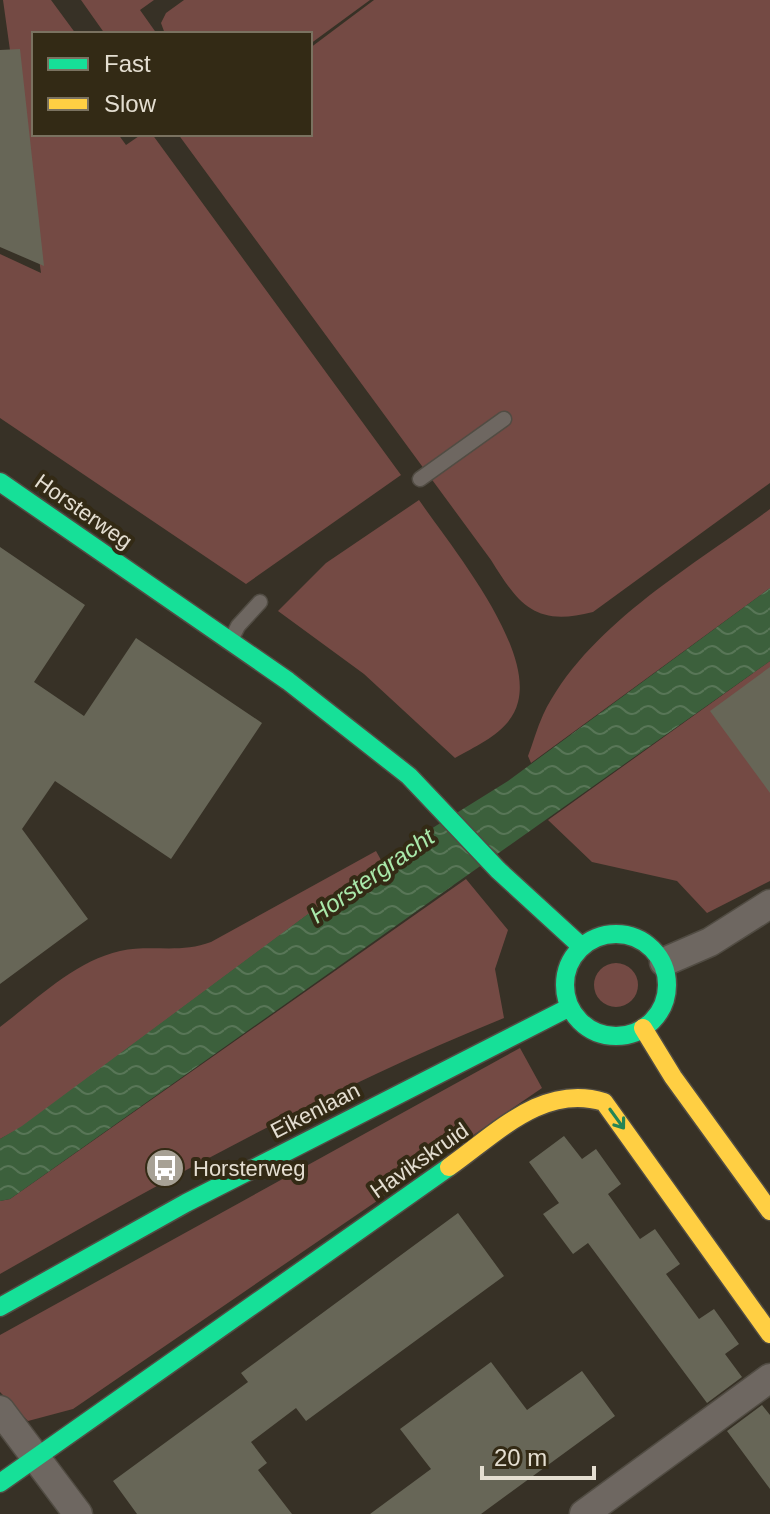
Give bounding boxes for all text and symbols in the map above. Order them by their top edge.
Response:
legend [32,32,312,136]
text: Fast [104,50,151,77]
text: Slow [104,90,157,117]
street label: Horsterweg [30,469,137,554]
water label: Horstergracht [304,822,440,928]
street label: Eikenlaan [266,1077,364,1144]
one-way arrow [609,1108,626,1130]
street label: Havikskruid [366,1118,473,1203]
bus stop icon: Horsterweg [144,1147,186,1189]
place label: Horsterweg [193,1156,305,1181]
scale bar [482,1430,594,1480]
text: 20 m [494,1444,547,1471]

